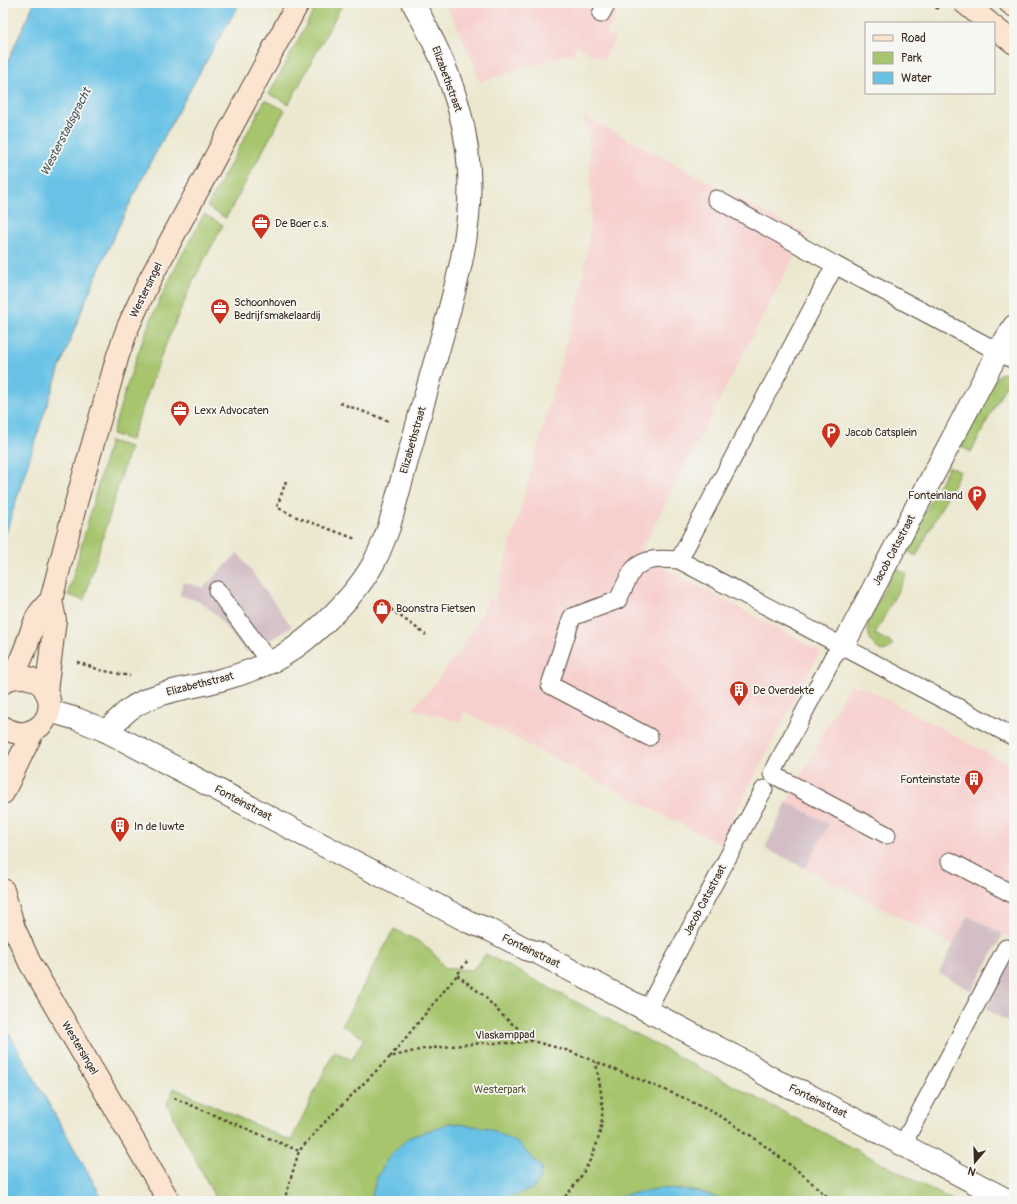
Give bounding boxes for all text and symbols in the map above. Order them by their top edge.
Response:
legend [865,22,995,94]
text: Road [901,31,926,46]
street label: Elizabethstraat [429,44,465,114]
text: Park [901,51,922,66]
text: Water [901,71,932,86]
water label: Westerstadsgracht [38,85,95,178]
office icon: De Boer c.s. [250,212,272,240]
place label: De Boer c.s. [275,217,329,230]
street label: Westersingel [127,260,165,320]
place label: Schoonhoven Bedrijfsmakelaardij [234,296,321,322]
office icon: Schoonhoven Bedrijfsmakelaardij [209,297,231,325]
office icon: Lexx Advocaten [169,399,191,427]
place label: Lexx Advocaten [194,404,269,417]
street label: Elizabethstraat [397,404,429,475]
parking icon: Jacob Catsplein [820,421,842,449]
place label: Jacob Catsplein [845,426,917,439]
parking icon: Fonteinland [966,484,988,512]
place label: Fonteinland [908,489,963,502]
street label: Jacob Catsstraat [870,512,918,588]
shop icon: Boonstra Fietsen [371,597,393,625]
place label: Boonstra Fietsen [396,602,476,615]
street label: Elizabethstraat [165,669,236,699]
building icon: De Overdekte [728,679,750,707]
place label: De Overdekte [753,684,815,697]
building icon: Fonteinstate [963,768,985,796]
place label: Fonteinstate [900,773,961,786]
street label: Fonteinstraat [212,782,274,824]
building icon: In de luwte [109,815,131,843]
place label: In de luwte [134,820,185,833]
street label: Jacob Catsstraat [681,862,729,938]
street label: Fonteinstraat [500,931,563,971]
street label: Westersingel [59,1019,101,1077]
street label: Vlaskamppad [475,1028,535,1042]
street label: Fonteinstraat [787,1081,850,1121]
park label: Westerpark [474,1083,527,1096]
north arrow [955,1142,995,1182]
text: N [966,1163,978,1178]

